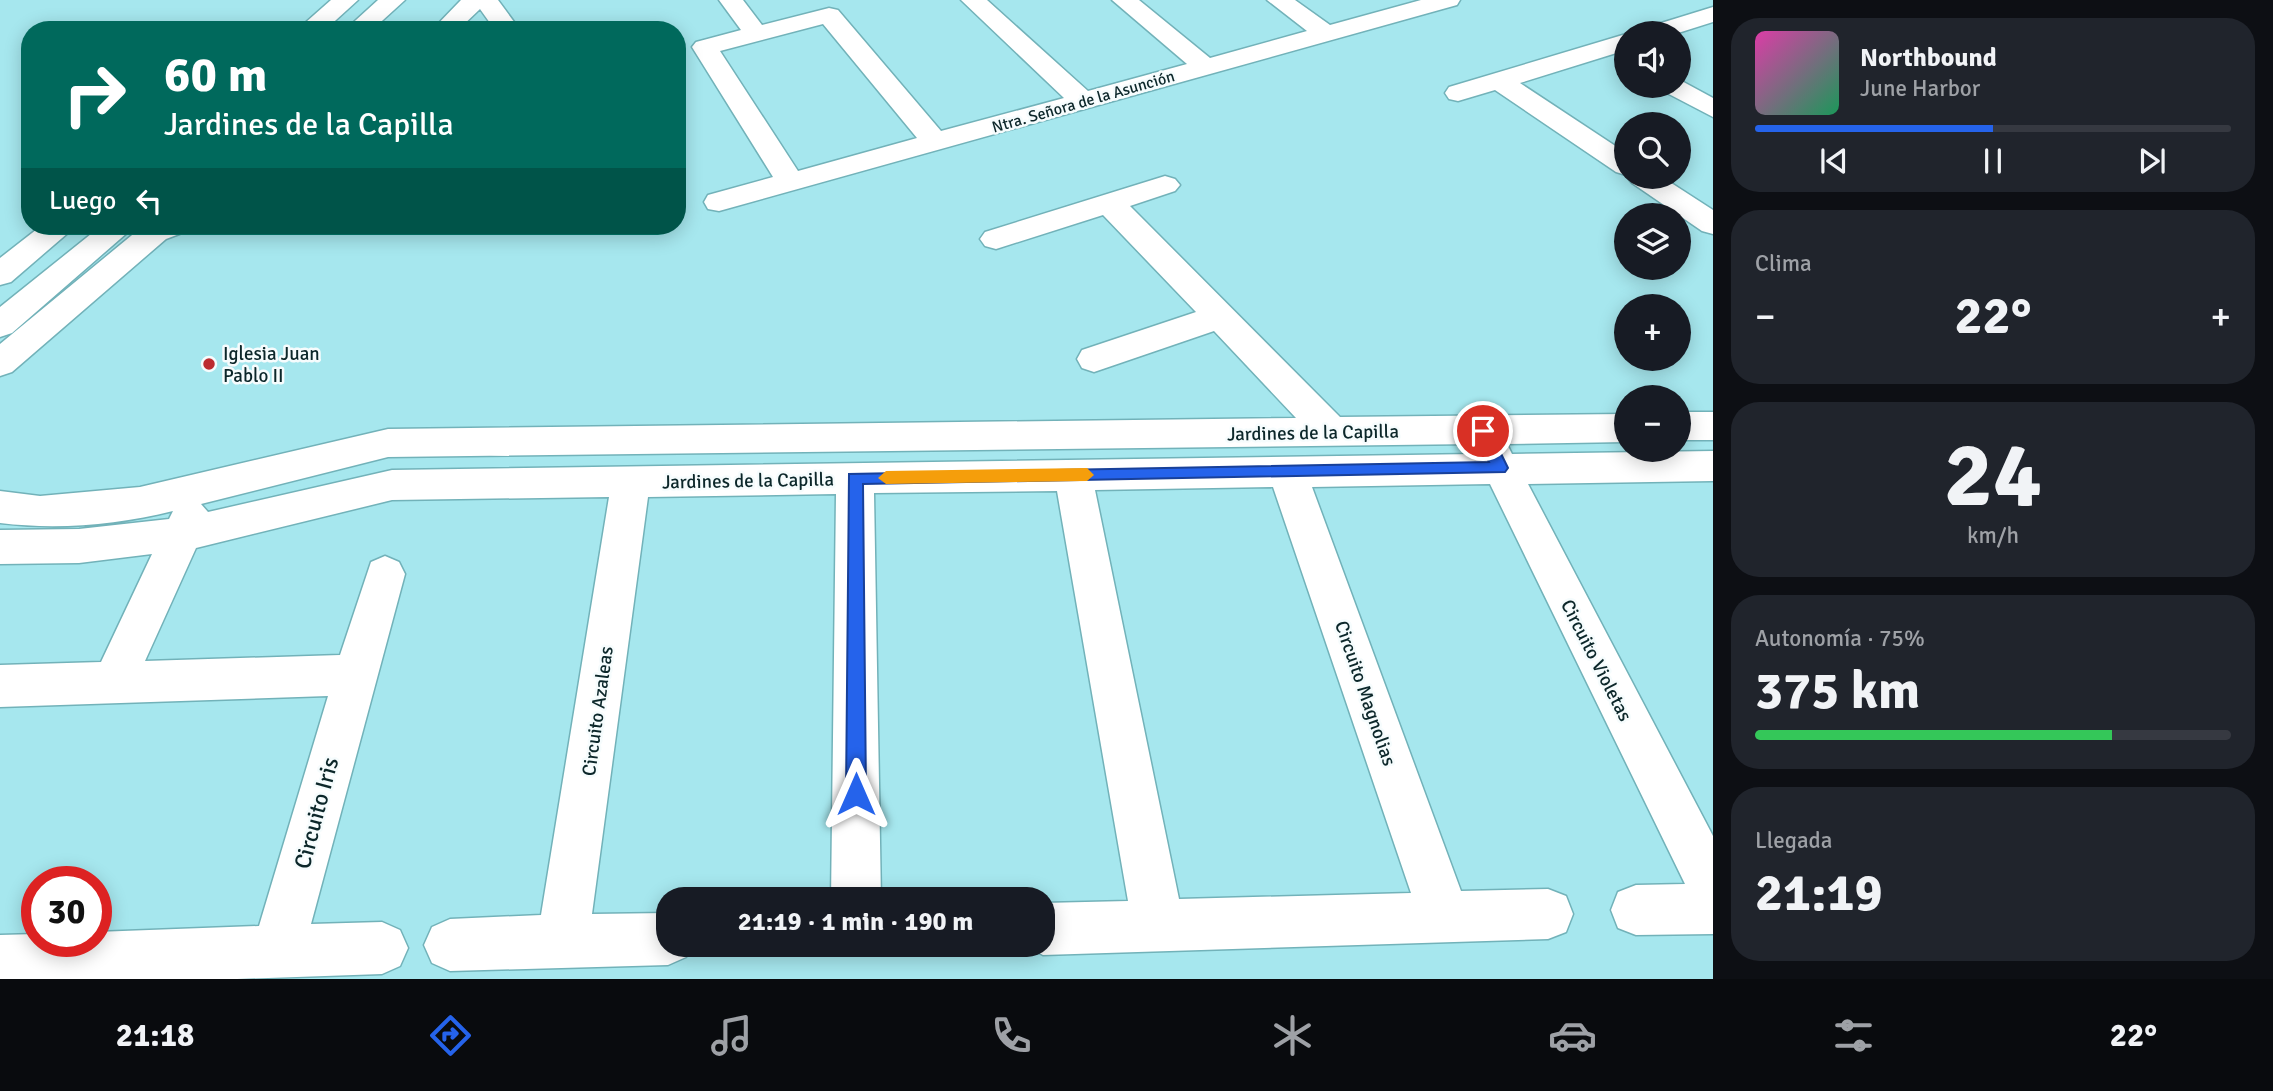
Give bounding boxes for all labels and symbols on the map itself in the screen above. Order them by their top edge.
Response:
street label: Ntra. Señora de la Asunción [990,66,1177,138]
place label: Iglesia Juan Pablo II [223,342,320,388]
marker: Iglesia Juan Pablo II [201,356,217,372]
pin [1453,401,1513,461]
street label: Jardines de la Capilla [1227,420,1399,446]
street label: Jardines de la Capilla [662,468,834,494]
street label: Circuito Violetas [1555,596,1637,725]
street label: Circuito Magnolias [1329,618,1401,769]
street label: Circuito Azaleas [577,645,619,778]
street label: Circuito Iris [288,754,345,872]
position arrow [819,757,893,831]
speed limit sign: 30 [21,866,112,957]

